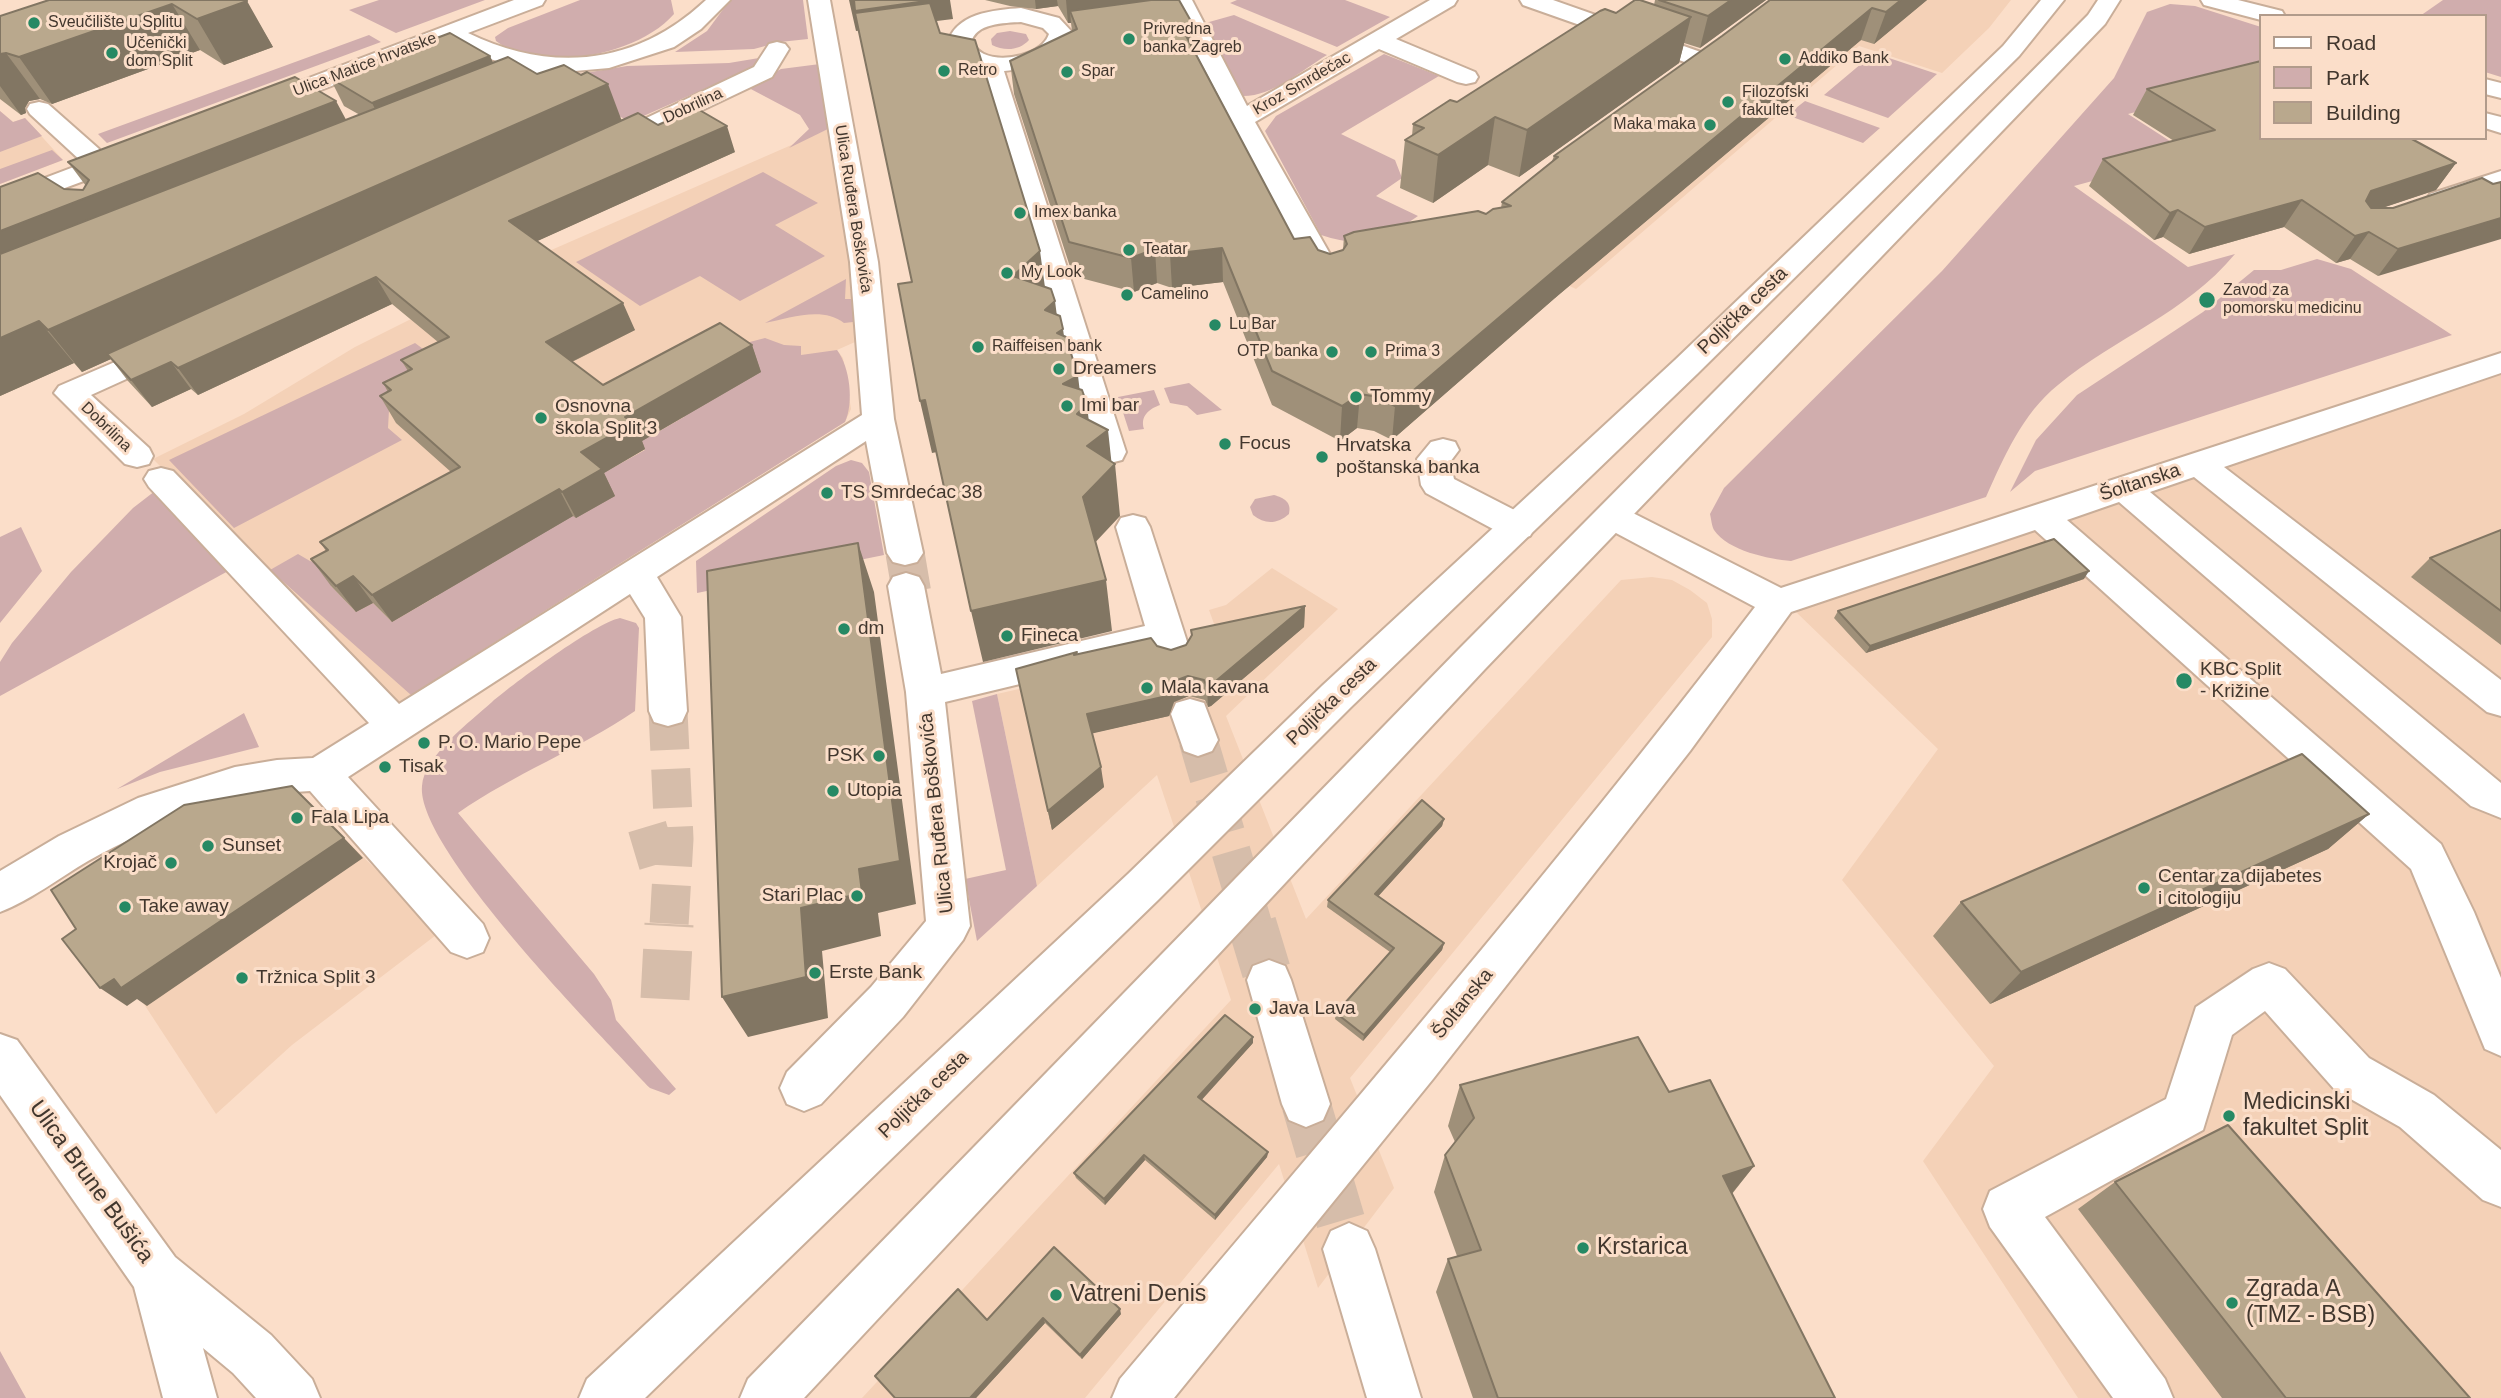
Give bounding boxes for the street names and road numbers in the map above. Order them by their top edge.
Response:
street label: Ulica Matice hrvatske [291,29,439,101]
street label: Kroz Smrdečac [1250,48,1354,120]
street label: Dobrilina [660,84,726,128]
street label: Ulica Ruđera Boškovića [830,124,876,294]
street label: Poljička cesta [1693,262,1793,360]
street label: Dobrilina [77,398,135,456]
street label: Šoltanska [2097,459,2183,507]
street label: Poljička cesta [1282,653,1382,751]
street label: Ulica Ruđera Boškovića [915,712,959,914]
street label: Šoltanska [1428,964,1498,1044]
street label: Poljička cesta [874,1046,974,1144]
street label: Ulica Brune Bušića [23,1095,159,1269]

